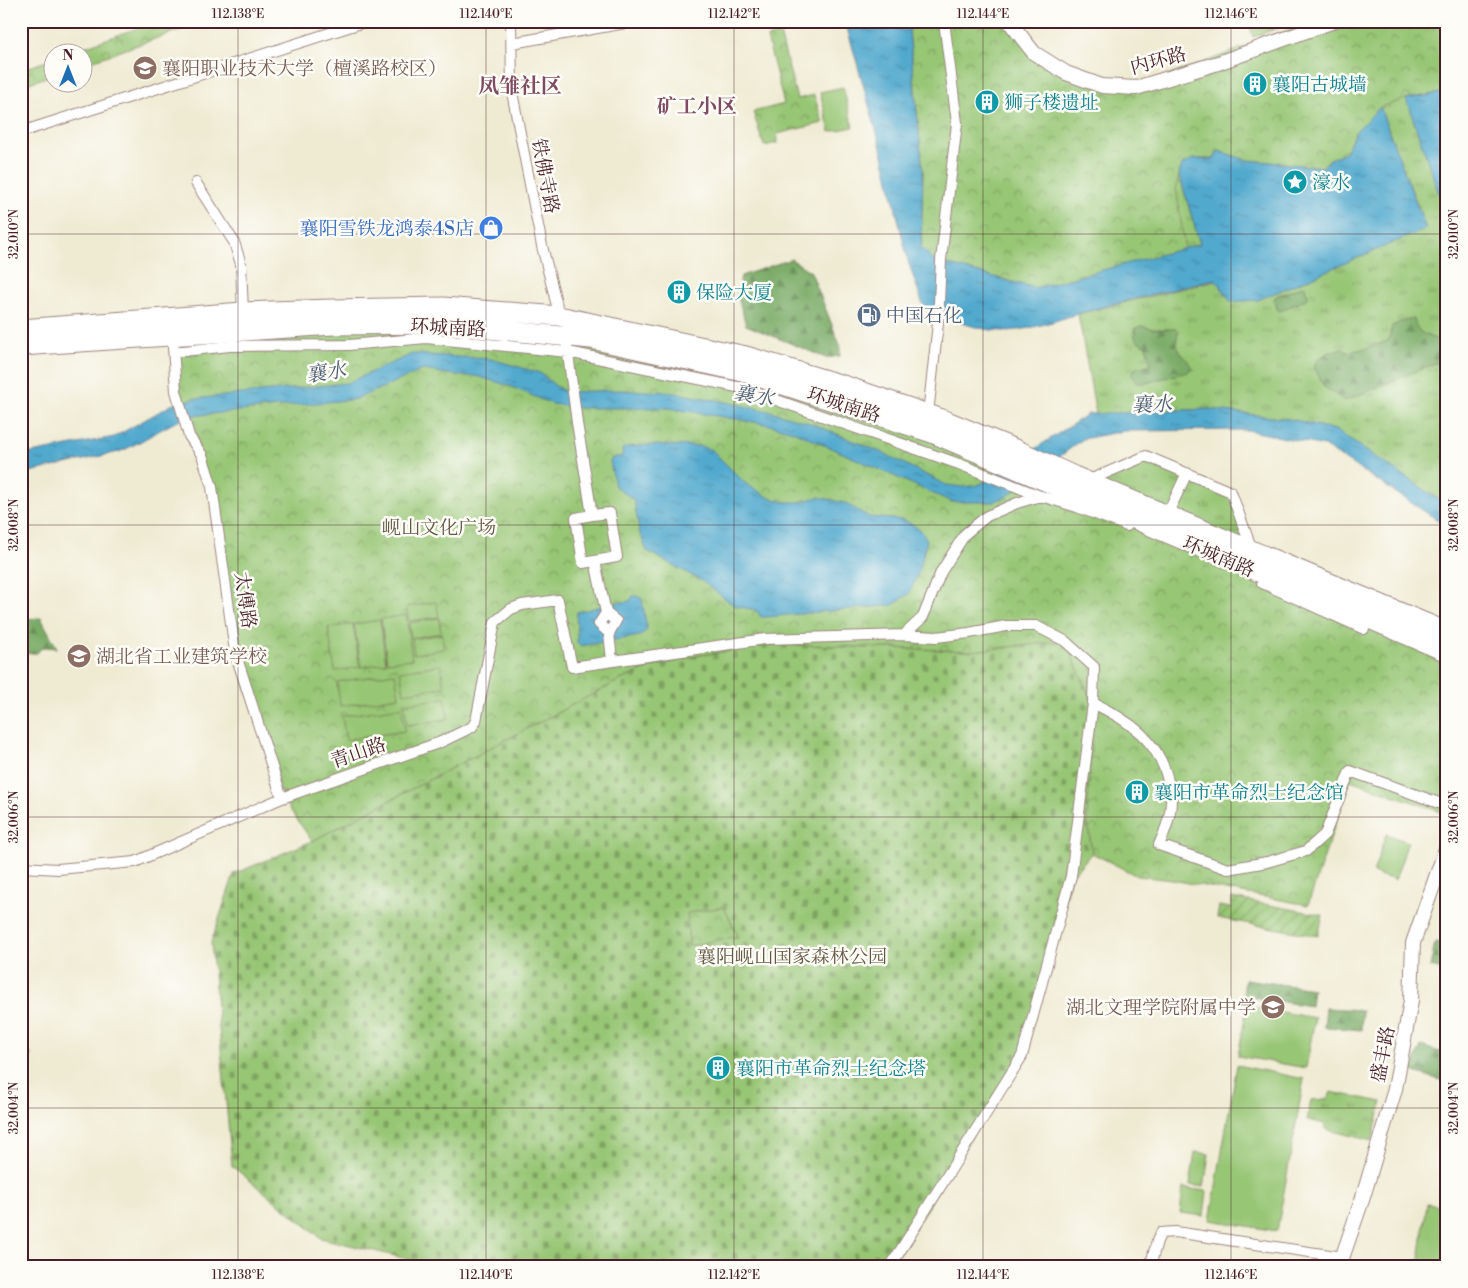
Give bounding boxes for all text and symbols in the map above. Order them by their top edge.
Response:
text: 112.138°E [212,7,264,22]
text: 112.140°E [459,7,513,22]
text: 112.142°E [708,7,760,22]
text: 112.144°E [957,7,1009,22]
text: 112.146°E [1205,7,1257,22]
north arrow [42,42,92,92]
street label: 内环路 [1128,42,1189,80]
text: N [62,47,74,65]
school or university icon: 襄阳职业技术大学（檀溪路校区） [132,55,158,81]
place label: 襄阳职业技术大学（檀溪路校区） [162,57,447,81]
building icon: 襄阳古城墙 [1242,71,1268,97]
place label: 襄阳古城墙 [1272,73,1367,97]
district label: 凤雏社区 [478,74,562,100]
building icon: 狮子楼遗址 [974,89,1000,115]
place label: 狮子楼遗址 [1004,91,1099,115]
district label: 矿工小区 [657,95,737,120]
street label: 铁佛寺路 [526,137,564,216]
place icon: 濠水 [1282,169,1308,195]
place label: 濠水 [1312,171,1350,195]
text: 32.010°N [7,209,22,259]
text: 32.010°N [1447,209,1462,259]
shop icon: 襄阳雪铁龙鸿泰4S店 [478,215,504,241]
place label: 襄阳雪铁龙鸿泰4S店 [300,217,474,241]
building icon: 保险大厦 [666,279,692,305]
place label: 保险大厦 [696,281,772,305]
fuel station icon: 中国石化 [856,302,882,328]
place label: 中国石化 [886,304,962,328]
street label: 环城南路 [409,314,487,342]
water label: 襄水 [305,358,350,389]
water label: 襄水 [732,381,778,413]
street label: 环城南路 [804,382,884,428]
water label: 襄水 [1132,392,1174,419]
text: 32.008°N [7,499,22,551]
text: 32.008°N [1447,499,1462,551]
park label: 岘山文化广场 [382,516,496,540]
street label: 环城南路 [1179,531,1258,583]
street label: 太傅路 [229,570,261,630]
school or university icon: 湖北省工业建筑学校 [66,643,92,669]
place label: 湖北省工业建筑学校 [96,645,267,669]
street label: 青山路 [327,732,389,774]
building icon: 襄阳市革命烈士纪念馆 [1124,779,1150,805]
place label: 襄阳市革命烈士纪念馆 [1154,781,1344,805]
text: 32.006°N [7,791,22,843]
text: 32.006°N [1447,791,1462,843]
park label: 襄阳岘山国家森林公园 [697,945,887,969]
school or university icon: 湖北文理学院附属中学 [1260,994,1286,1020]
place label: 湖北文理学院附属中学 [1066,996,1256,1020]
street label: 盛丰路 [1366,1024,1400,1084]
building icon: 襄阳市革命烈士纪念塔 [705,1055,731,1081]
place label: 襄阳市革命烈士纪念塔 [736,1057,926,1081]
text: 32.004°N [7,1082,22,1134]
text: 32.004°N [1447,1082,1462,1134]
text: 112.138°E [212,1268,264,1283]
text: 112.140°E [459,1268,513,1283]
text: 112.142°E [708,1268,760,1283]
text: 112.144°E [957,1268,1009,1283]
text: 112.146°E [1205,1268,1257,1283]

